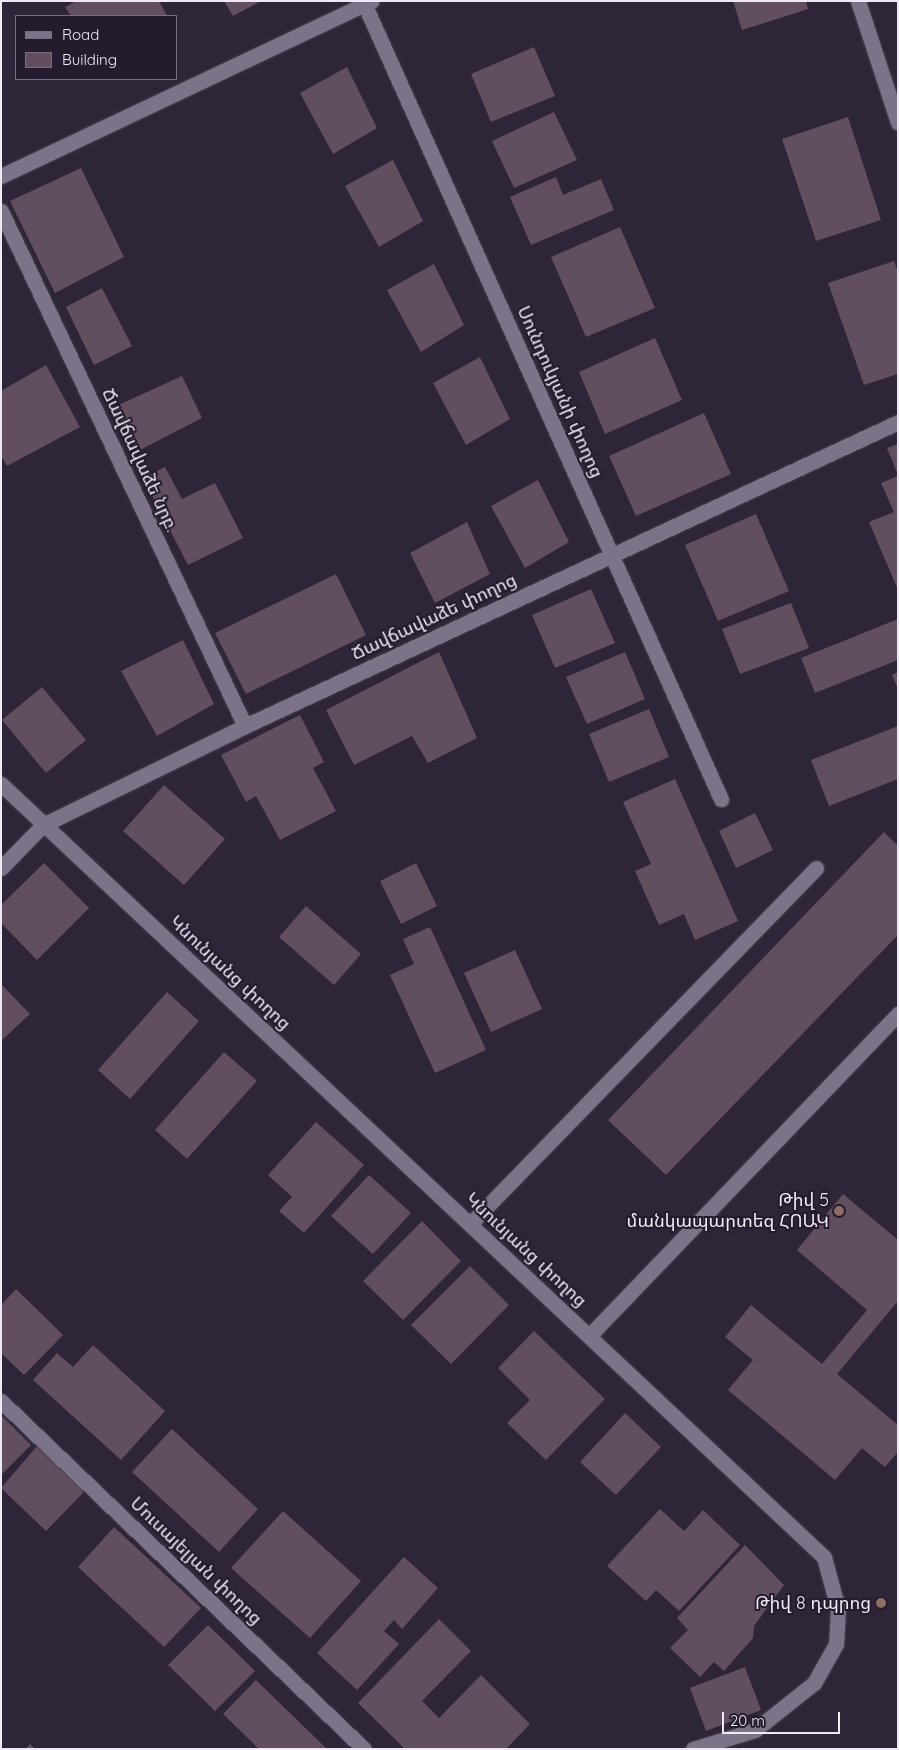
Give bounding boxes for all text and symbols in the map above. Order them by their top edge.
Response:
legend [15,15,178,80]
text: Road [62,25,99,44]
text: Building [62,50,117,69]
street label: Սունդուկյանի փողոց [512,303,608,481]
street label: Ճավճավաձե նրբ. [97,385,183,535]
street label: Ճավճավաձե փողոց [348,569,520,665]
street label: Կնունյանց փողոց [165,911,295,1035]
street label: Կնունյանց փողոց [461,1188,591,1312]
place label: Թիվ 5 մանկապարտեզ ՀՈԱԿ [627,1190,829,1232]
marker: Թիվ 5 մանկապարտեզ ՀՈԱԿ [833,1205,845,1217]
street label: Մուսայելյան փողոց [126,1493,266,1629]
place label: Թիվ 8 դպրոց [755,1592,871,1614]
marker: Թիվ 8 դպրոց [875,1597,887,1609]
scale bar [724,1702,842,1734]
text: 20 m [730,1711,765,1730]

